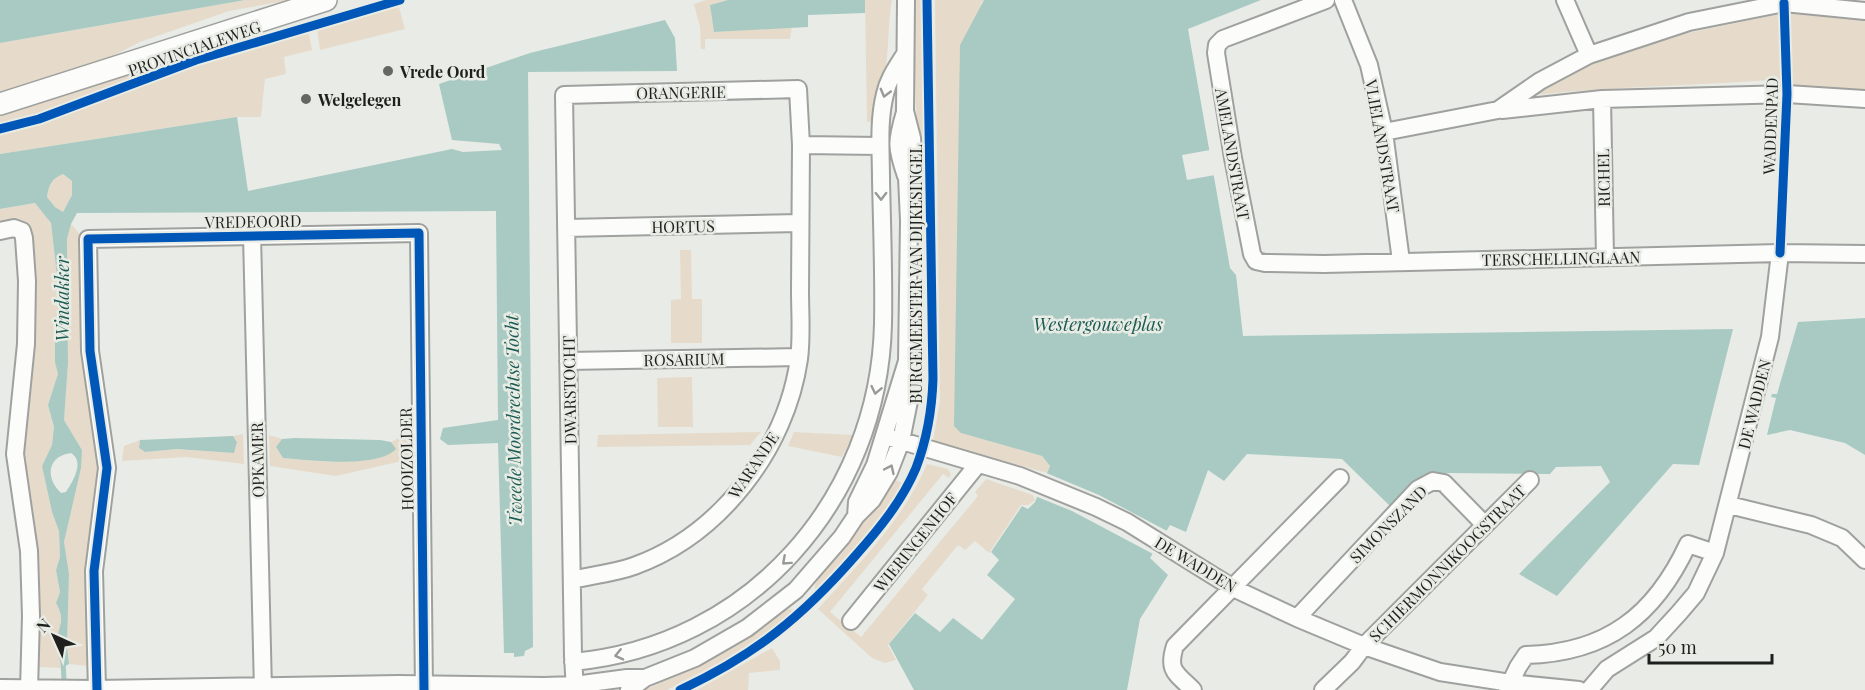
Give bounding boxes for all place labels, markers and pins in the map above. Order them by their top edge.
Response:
place label: Vrede Oord [399,61,486,82]
marker: Vrede Oord [381,64,395,78]
place label: Welgelegen [317,89,402,110]
marker: Welgelegen [299,92,313,106]

